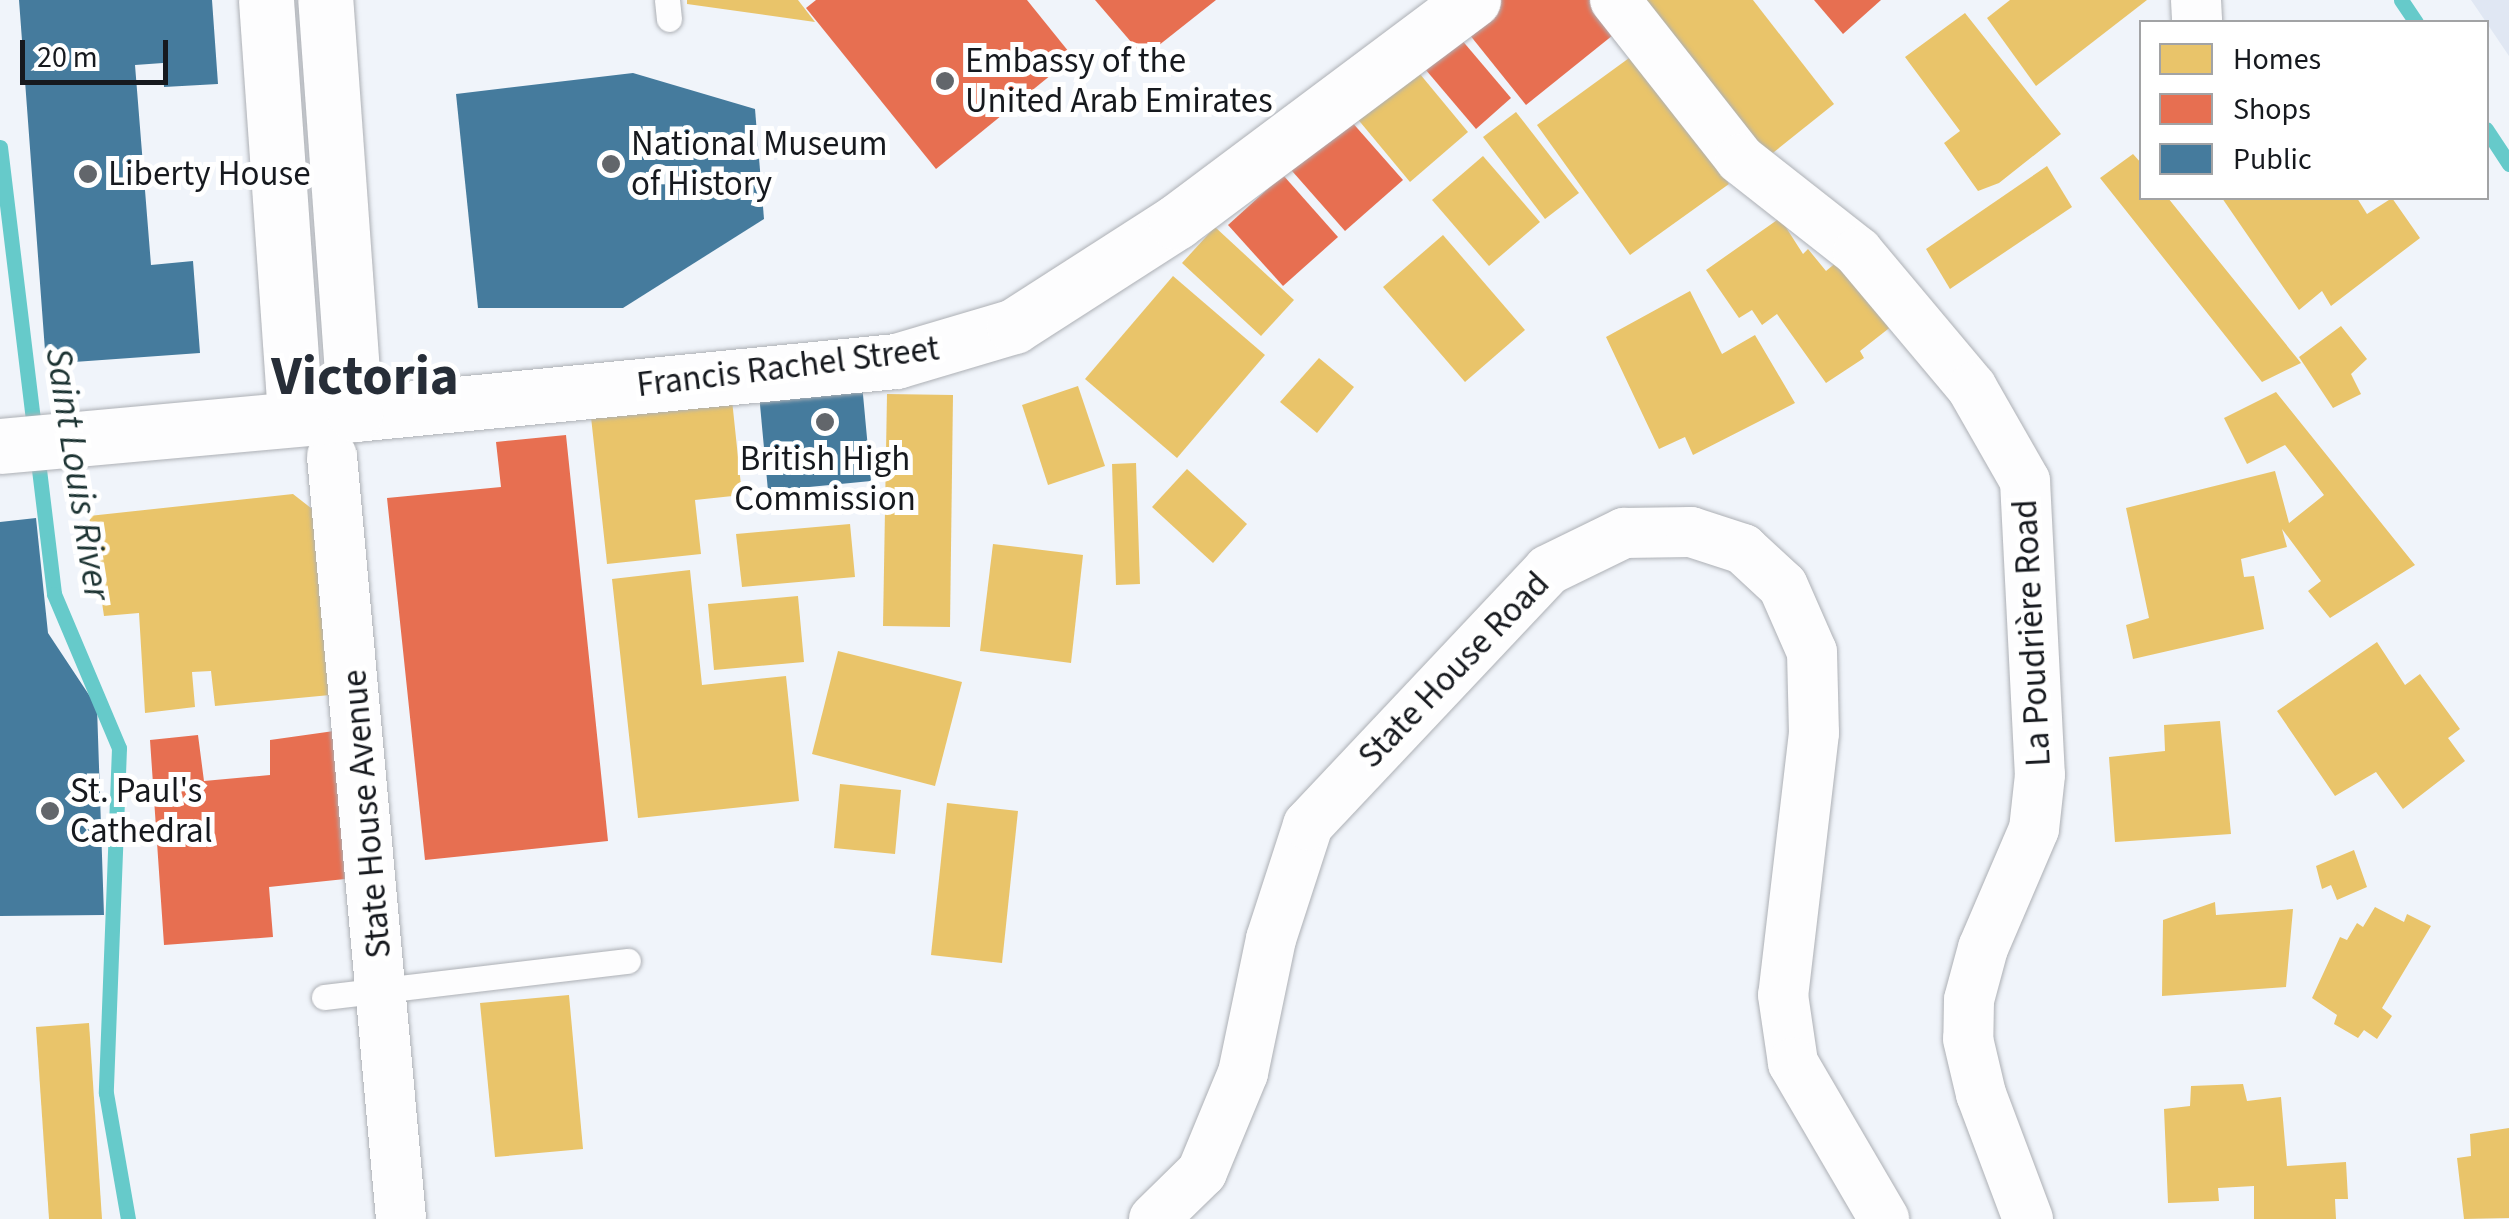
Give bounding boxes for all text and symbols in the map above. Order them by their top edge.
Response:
scale bar [25,20,172,82]
legend [2139,20,2489,200]
text: 20 m [37,36,98,79]
text: Homes [2233,38,2321,81]
place label: Embassy of the United Arab Emirates [965,40,1273,122]
marker: Embassy of the United Arab Emirates [934,70,956,92]
text: Shops [2233,88,2311,131]
place label: National Museum of History [631,123,887,205]
text: Public [2233,138,2312,181]
place label: Liberty House [108,153,311,195]
marker: National Museum of History [600,153,622,175]
marker: Liberty House [77,163,99,185]
street label: Francis Rachel Street [634,328,942,406]
water label: Saint Louis River [35,345,119,603]
district label: Victoria [271,345,459,411]
marker: British High Commission [814,411,836,433]
place label: British High Commission [734,438,916,520]
street label: La Poudrière Road [2004,498,2060,768]
street label: State House Road [1350,563,1558,777]
street label: State House Avenue [333,668,401,960]
place label: St. Paul's Cathedral [70,770,213,852]
marker: St. Paul's Cathedral [39,800,61,822]

